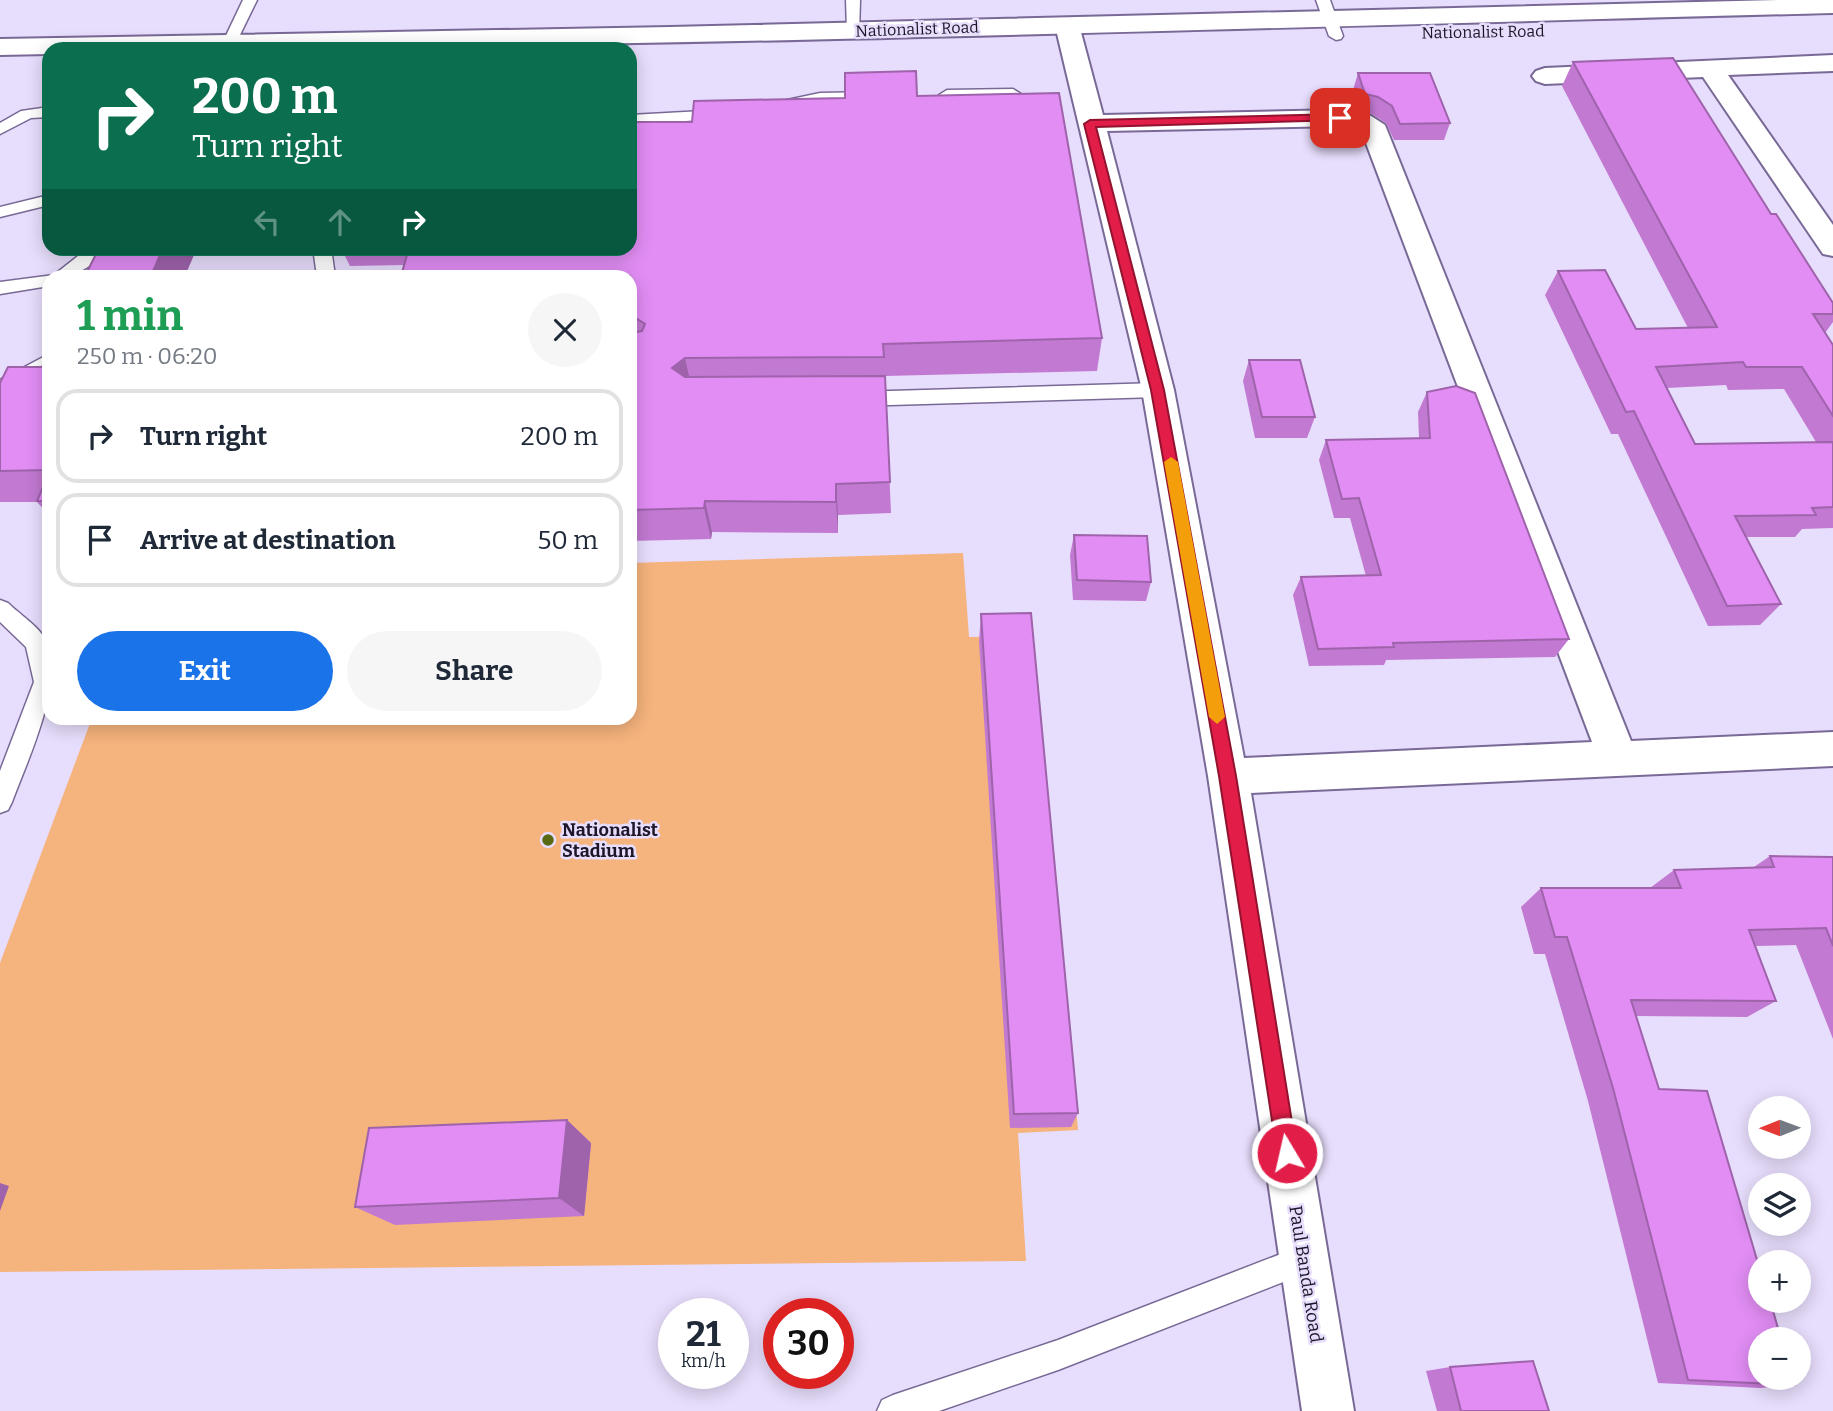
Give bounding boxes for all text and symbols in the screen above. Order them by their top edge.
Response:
street label: Nationalist Road [855,17,980,41]
street label: Nationalist Road [1421,21,1545,43]
text: 200 m [192,67,337,126]
icon: right [77,70,168,161]
pin [1310,88,1370,148]
icon: arrive [1321,99,1359,137]
text: Turn right [192,127,343,165]
icon: left [248,203,286,241]
icon: ahead [321,203,359,241]
icon: right [394,203,432,241]
text: 1 min [77,291,183,341]
button: close [528,293,602,367]
text: 250 m · 06:20 [77,342,217,370]
icon: right [81,417,119,455]
text: Turn right [140,421,267,452]
text: 200 m [521,421,598,452]
icon: arrive [81,521,119,559]
text: Arrive at destination [140,525,395,556]
text: 50 m [537,525,598,556]
button: Exit [77,631,333,711]
button: Share [347,631,602,711]
place label: Nationalist Stadium [562,819,658,862]
marker: Nationalist Stadium [540,832,556,848]
north arrow [1748,1096,1811,1158]
map controls [1748,1096,1811,1390]
position arrow [1250,1116,1324,1190]
button: layers [1748,1173,1811,1236]
street label: Paul Banda Road [1284,1204,1328,1345]
button: + [1748,1250,1811,1313]
speed limit sign: 30 [763,1298,854,1389]
text: 21 [686,1313,721,1355]
button: − [1748,1327,1811,1390]
text: km/h [681,1350,726,1372]

